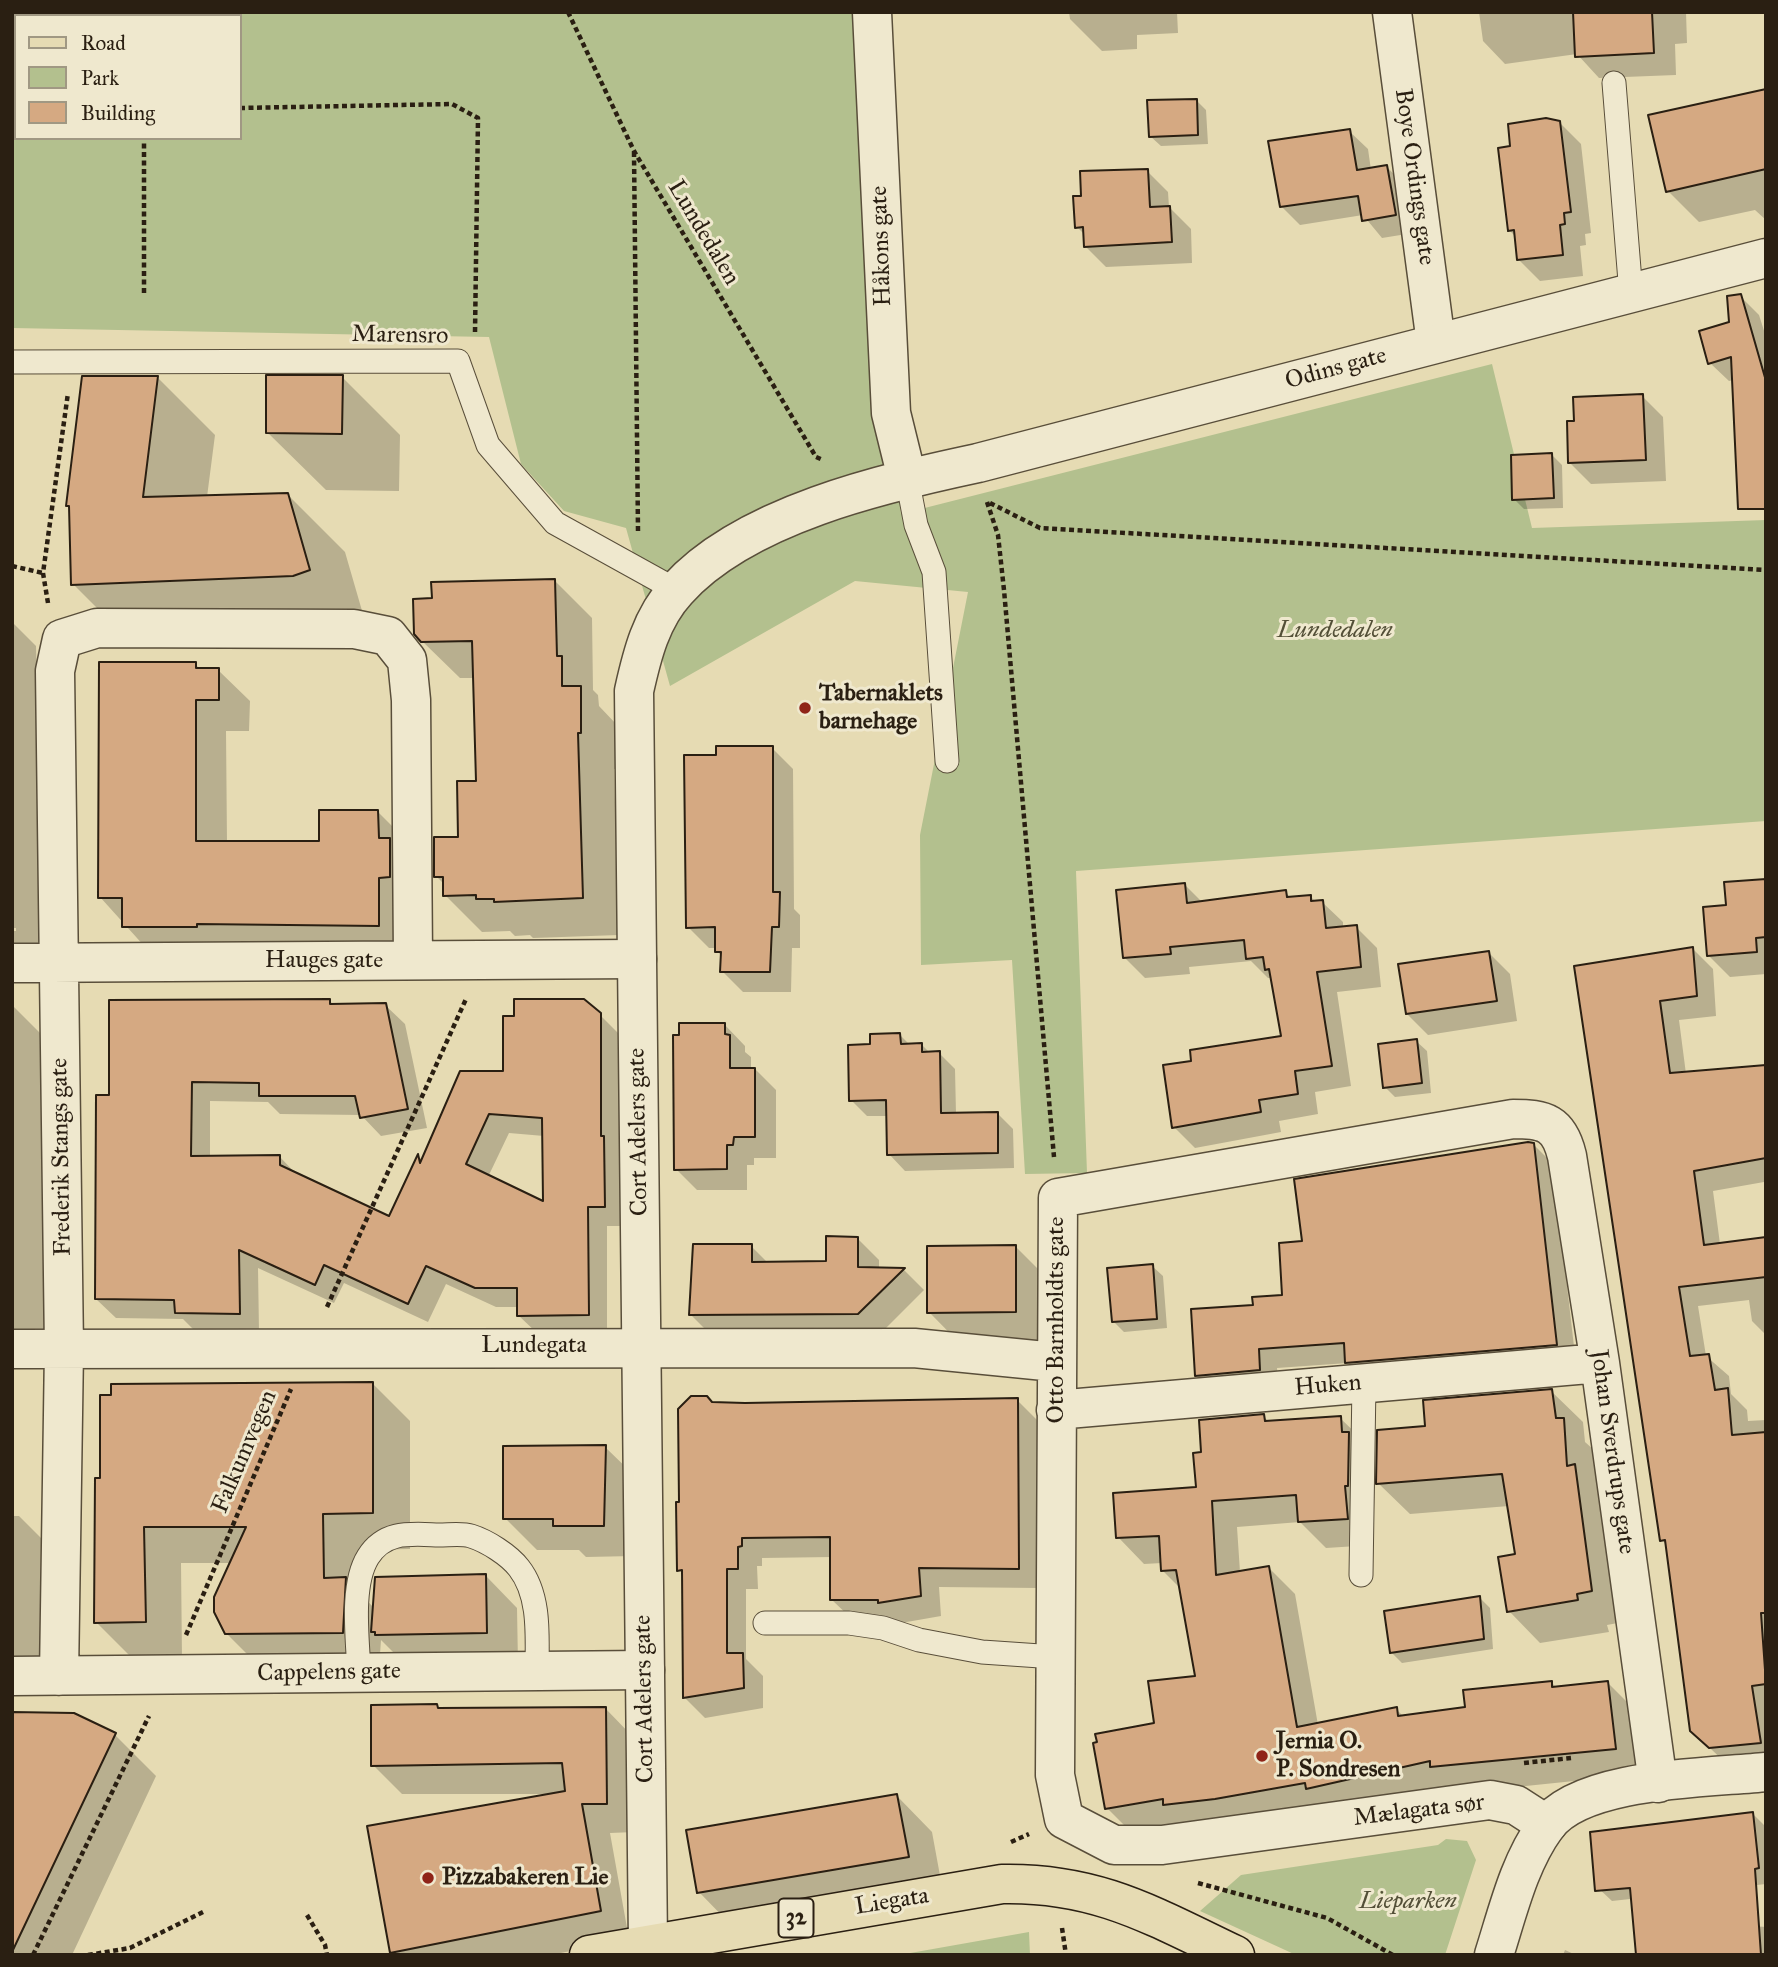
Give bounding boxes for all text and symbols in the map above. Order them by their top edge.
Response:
legend [14,14,242,140]
text: Road [81,30,126,56]
text: Park [81,65,119,91]
street label: Boye Ordings gate [1387,87,1441,267]
text: Building [81,100,155,126]
street label: Lundedalen [660,175,746,291]
street label: Håkons gate [866,185,898,307]
street label: Marensro [351,321,449,351]
street label: Odins gate [1282,342,1390,396]
park label: Lundedalen [1277,617,1393,645]
place label: Tabernaklets barnehage [819,680,943,736]
marker: Tabernaklets barnehage [797,700,813,716]
street label: Hauges gate [265,947,383,975]
street label: Cort Adelers gate [623,1048,655,1216]
street label: Frederik Stangs gate [46,1058,78,1256]
street label: Otto Barnholdts gate [1043,1217,1071,1423]
street label: Lundegata [481,1332,587,1360]
street label: Johan Sverdrups gate [1583,1348,1641,1556]
street label: Huken [1293,1369,1363,1403]
street label: Falkumvegen [206,1386,284,1518]
street label: Cort Adelers gate [629,1615,661,1783]
street label: Cappelens gate [257,1657,401,1689]
place label: Jernia O. P. Sondresen [1276,1728,1400,1784]
marker: Jernia O. P. Sondresen [1254,1748,1270,1764]
street label: Mælagata sør [1352,1789,1486,1833]
place label: Pizzabakeren Lie [442,1864,609,1892]
marker: Pizzabakeren Lie [420,1870,436,1886]
street label: Liegata [853,1882,931,1922]
park label: Lieparken [1359,1888,1457,1916]
road number: 32 [778,1898,814,1938]

